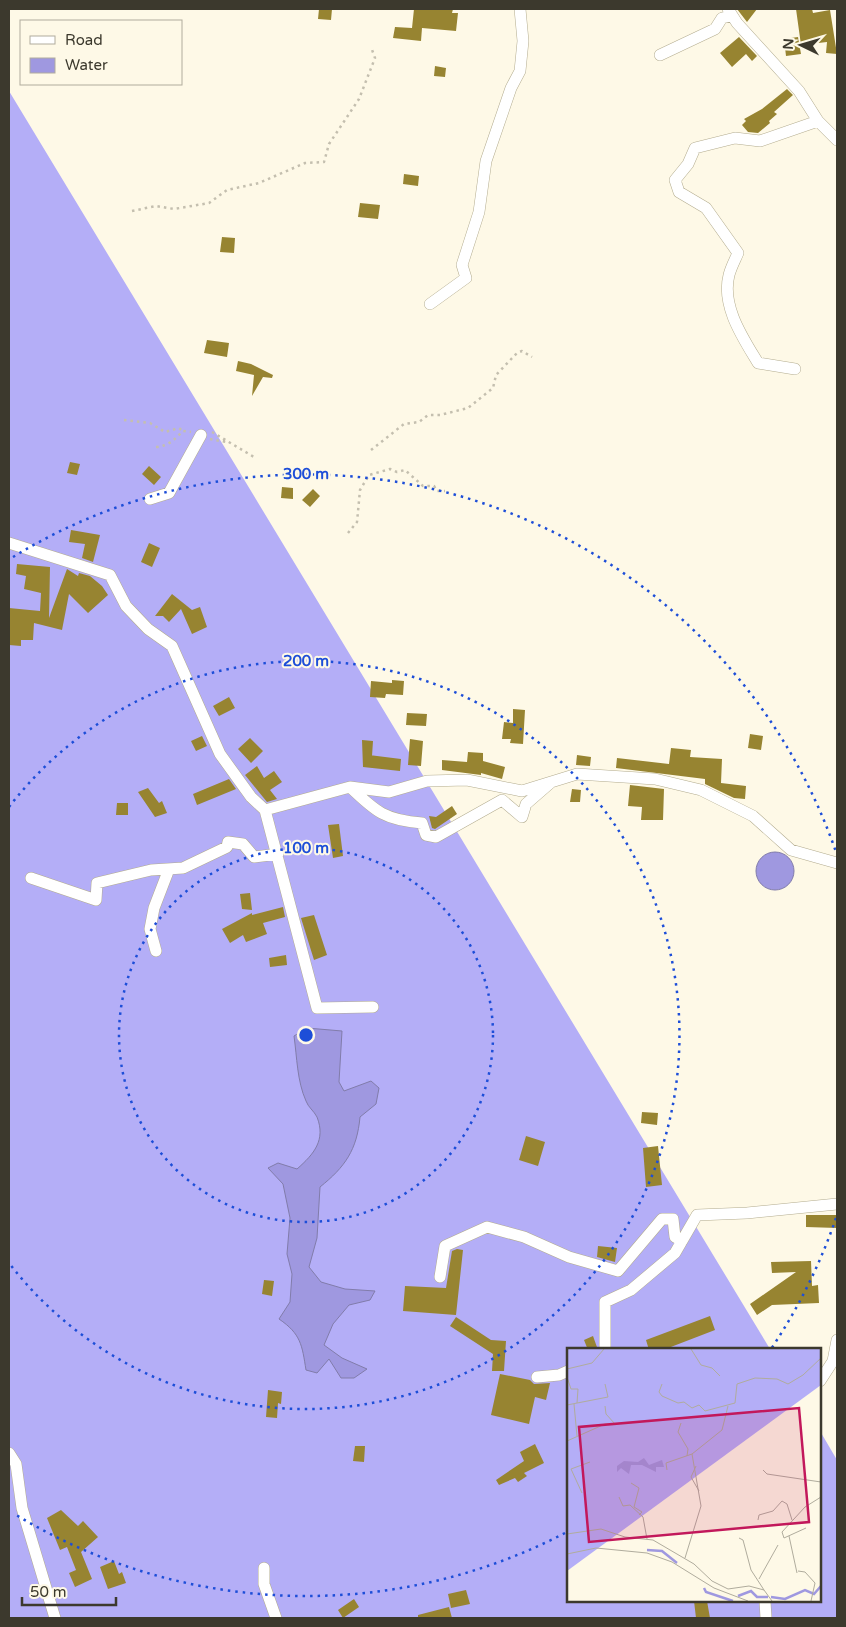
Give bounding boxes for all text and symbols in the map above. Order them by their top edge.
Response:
legend [20,20,182,85]
north arrow [776,20,826,70]
text: Road [65,31,103,49]
text: N [780,38,798,50]
text: Water [65,56,108,74]
text: 300 m [283,465,329,483]
text: 200 m [283,652,329,670]
text: 100 m [283,839,329,857]
centre of rings [297,1026,315,1044]
inset map [567,1348,821,1602]
scale bar [22,1574,116,1606]
text: 50 m [30,1583,67,1601]

